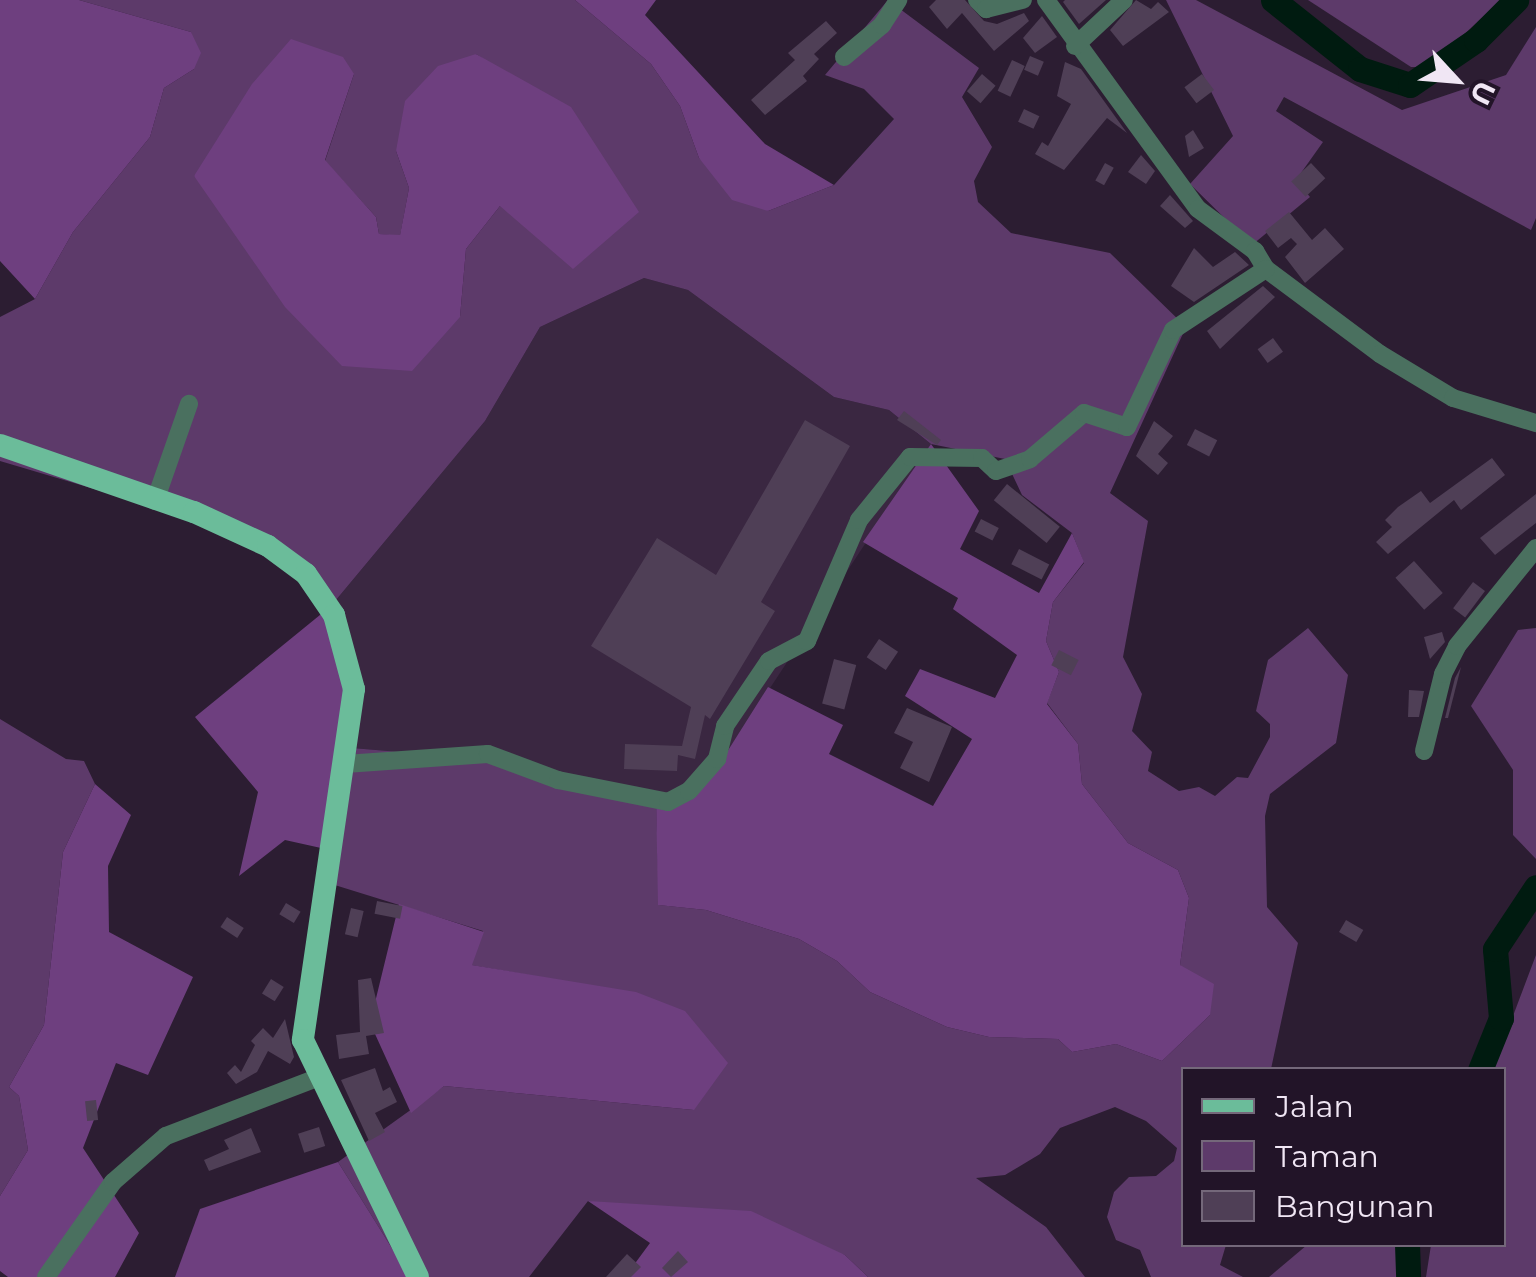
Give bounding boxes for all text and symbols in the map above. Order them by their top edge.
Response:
north arrow [1406,30,1506,130]
text: U [1463,76,1503,111]
legend [1181,1067,1506,1247]
text: Jalan [1275,1088,1354,1125]
text: Taman [1275,1138,1379,1175]
text: Bangunan [1275,1188,1435,1225]

